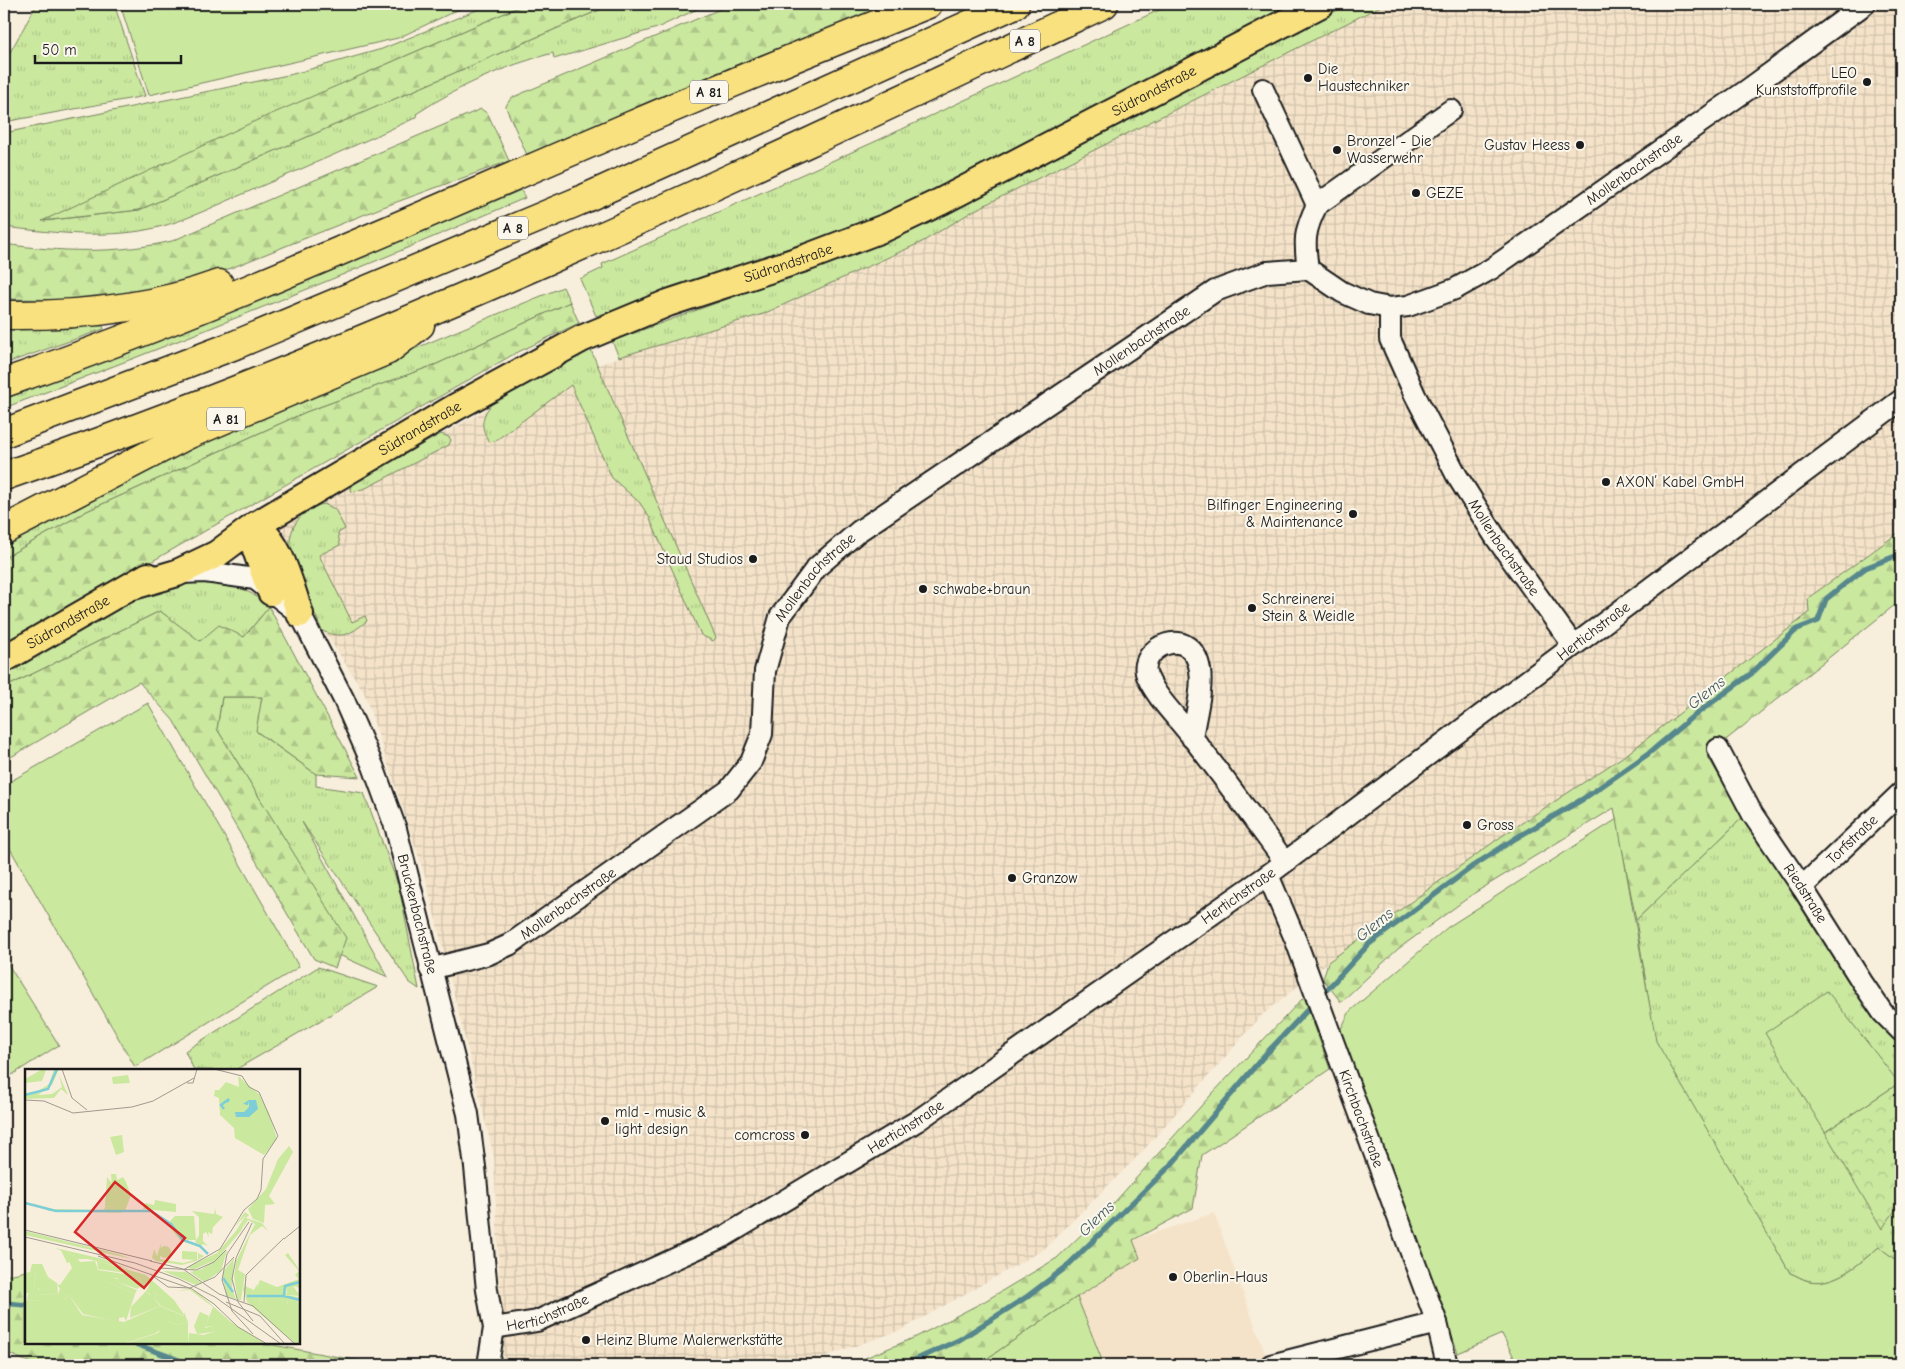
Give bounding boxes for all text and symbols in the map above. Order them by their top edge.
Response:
road number: A 8 [1010,29,1040,52]
scale bar [35,32,181,64]
text: 50 m [42,41,77,59]
place label: Die Haustechniker [1318,60,1409,95]
street label: Südrandstraße [1109,61,1200,120]
place label: LEO Kunststoffprofile [1756,64,1857,99]
marker: Die Haustechniker [1302,72,1314,84]
marker: LEO Kunststoffprofile [1861,76,1873,88]
road number: A 81 [690,80,728,104]
street label: Mollenbachstraße [1583,129,1686,209]
place label: Bronzel - Die Wasserwehr [1347,132,1432,167]
place label: Gustav Heess [1484,136,1570,154]
marker: Gustav Heess [1574,139,1586,151]
marker: Bronzel - Die Wasserwehr [1331,144,1343,156]
place label: GEZE [1426,184,1464,202]
marker: GEZE [1410,187,1422,199]
road number: A 8 [498,217,528,240]
street label: Südrandstraße [741,239,836,287]
street label: Mollenbachstraße [1090,301,1194,380]
street label: Südrandstraße [375,397,465,460]
road number: A 81 [207,408,245,430]
place label: AXON’ Kabel GmbH [1616,473,1744,491]
marker: AXON’ Kabel GmbH [1600,476,1612,488]
place label: Bilfinger Engineering & Maintenance [1207,496,1343,531]
street label: Mollenbachstraße [1465,496,1544,600]
marker: Bilfinger Engineering & Maintenance [1347,508,1359,520]
street label: Mollenbachstraße [771,529,859,625]
place label: Staud Studios [657,550,743,568]
marker: Staud Studios [747,553,759,565]
place label: schwabe+braun [933,580,1031,598]
marker: schwabe+braun [917,583,929,595]
place label: Schreinerei Stein & Weidle [1262,590,1355,625]
street label: Südrandstraße [23,591,113,653]
street label: Hertichstraße [1553,597,1634,664]
marker: Schreinerei Stein & Weidle [1246,602,1258,614]
water label: Glems [1684,672,1729,713]
street label: Torfstraße [1823,811,1882,868]
place label: Gross [1477,816,1514,834]
marker: Gross [1461,819,1473,831]
street label: Bruckenbachstraße [394,852,441,977]
street label: Riedstraße [1780,860,1832,927]
street label: Mollenbachstraße [516,863,620,943]
street label: Hertichstraße [1198,863,1279,928]
place label: Granzow [1022,869,1077,887]
marker: Granzow [1006,872,1018,884]
water label: Glems [1352,904,1397,945]
street label: Kirchbachstraße [1335,1067,1388,1171]
inset map [25,1069,300,1344]
street label: Hertichstraße [864,1096,948,1158]
place label: mld - music & light design [615,1103,706,1138]
marker: mld - music & light design [599,1115,611,1127]
place label: comcross [734,1126,795,1144]
marker: comcross [799,1129,811,1141]
water label: Glems [1075,1197,1119,1240]
place label: Oberlin-Haus [1183,1268,1268,1286]
marker: Oberlin-Haus [1167,1271,1179,1283]
street label: Hertichstraße [505,1290,592,1335]
place label: Heinz Blume Malerwerkstätte [596,1331,783,1349]
marker: Heinz Blume Malerwerkstätte [580,1334,592,1346]

